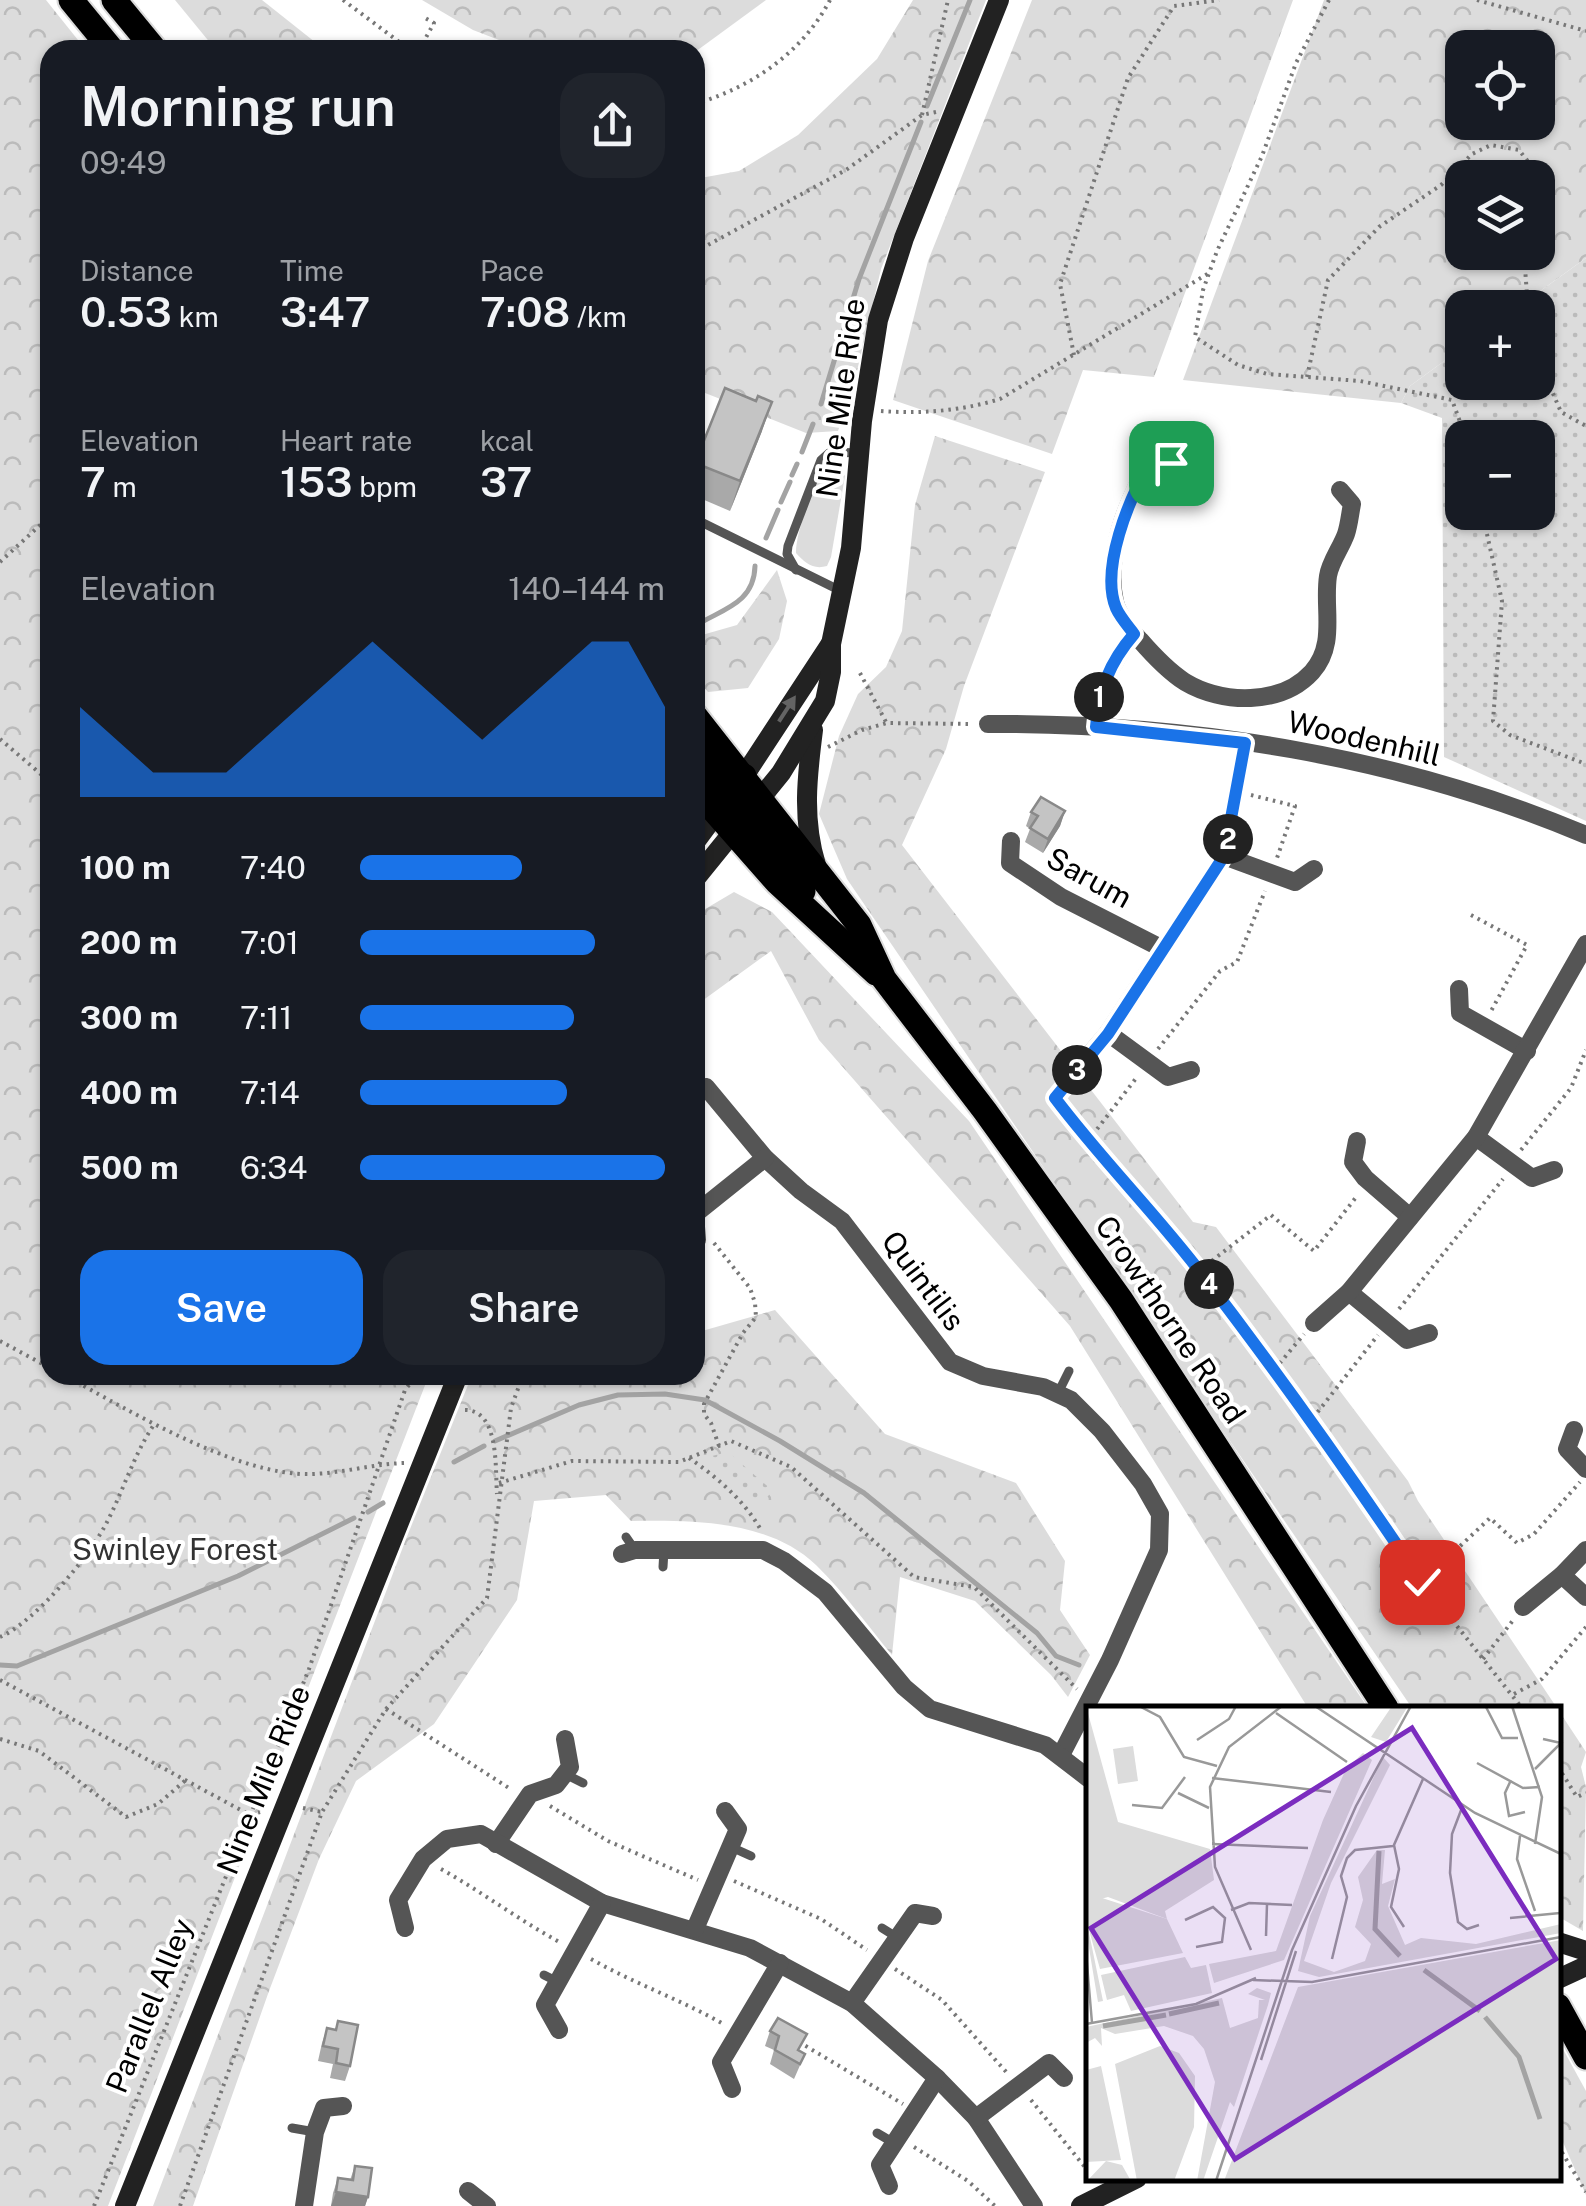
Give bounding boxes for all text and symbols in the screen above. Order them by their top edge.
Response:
map controls [1445,30,1555,530]
button: locate [1445,30,1555,140]
button: share [560,73,665,178]
text: Morning run [80,74,396,138]
text: 09:49 [80,144,166,181]
button: layers [1445,160,1555,270]
text: Distance [80,254,194,287]
text: Time [280,254,344,287]
text: Pace [480,254,544,287]
text: 0.53 [80,287,172,336]
text: 3:47 [280,287,370,336]
text: 7:08 [480,287,570,336]
button: + [1445,290,1555,400]
street label: Nine Mile Ride [808,296,872,500]
text: km [172,300,219,333]
text: /km [570,300,627,333]
button: − [1445,420,1555,530]
pin [1129,421,1214,506]
text: Elevation [80,424,199,457]
text: Heart rate [280,424,412,457]
text: kcal [480,424,534,457]
icon: arrive [1144,436,1199,491]
text: 7 [80,457,106,506]
text: 153 [280,457,353,506]
text: 37 [480,457,532,506]
text: m [106,470,137,503]
text: bpm [353,470,417,503]
text: Elevation [80,570,216,607]
text: 140–144 m [508,570,665,607]
pin: 1 [1074,672,1124,722]
text: 1 [1093,680,1105,713]
one-way arrow [777,696,795,723]
street label: Woodenhill [1284,703,1444,773]
pin: 2 [1203,814,1253,864]
text: 2 [1219,822,1237,855]
street label: Sarum [1041,839,1138,915]
text: 100 m [80,849,171,886]
text: 7:40 [240,849,306,886]
text: 200 m [80,924,177,961]
text: 7:01 [240,924,299,961]
text: 300 m [80,999,178,1036]
text: 7:11 [240,999,292,1036]
pin: 3 [1052,1045,1102,1095]
text: 3 [1068,1053,1086,1086]
text: 400 m [80,1074,178,1111]
text: 7:14 [240,1074,300,1111]
text: 500 m [80,1149,179,1186]
text: 6:34 [240,1149,307,1186]
street label: Crowthorne Road [1088,1209,1254,1430]
street label: Quintilis [875,1224,973,1337]
button: Save [80,1250,363,1365]
button: Share [383,1250,665,1365]
pin: 4 [1184,1259,1234,1309]
text: 4 [1200,1267,1218,1300]
park label: Swinley Forest [72,1531,278,1567]
pin [1380,1540,1465,1625]
icon: check [1395,1555,1450,1610]
street label: Nine Mile Ride [209,1680,317,1879]
inset map [1086,1706,1561,2181]
street label: Parallel Alley [98,1913,200,2098]

